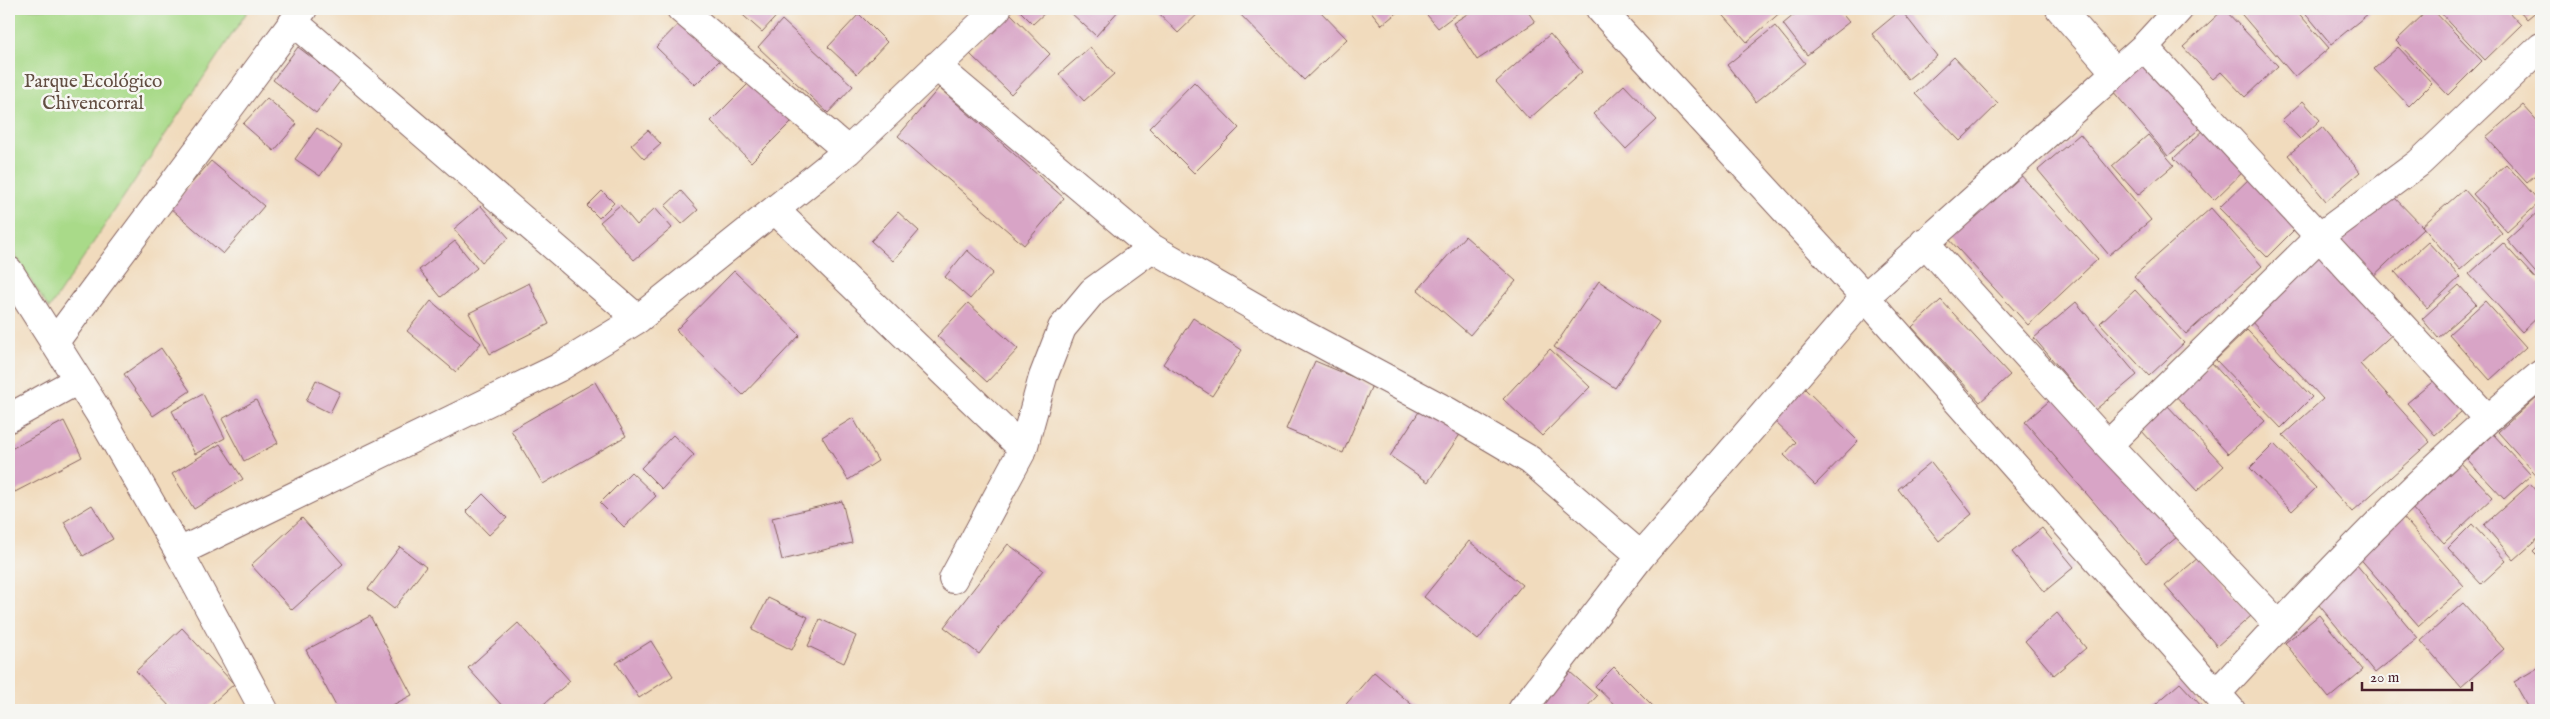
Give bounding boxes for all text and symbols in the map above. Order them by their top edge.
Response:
park label: Parque Ecológico Chivencorral [24,70,162,116]
scale bar [2362,659,2472,691]
text: 20 m [2370,668,2400,687]

